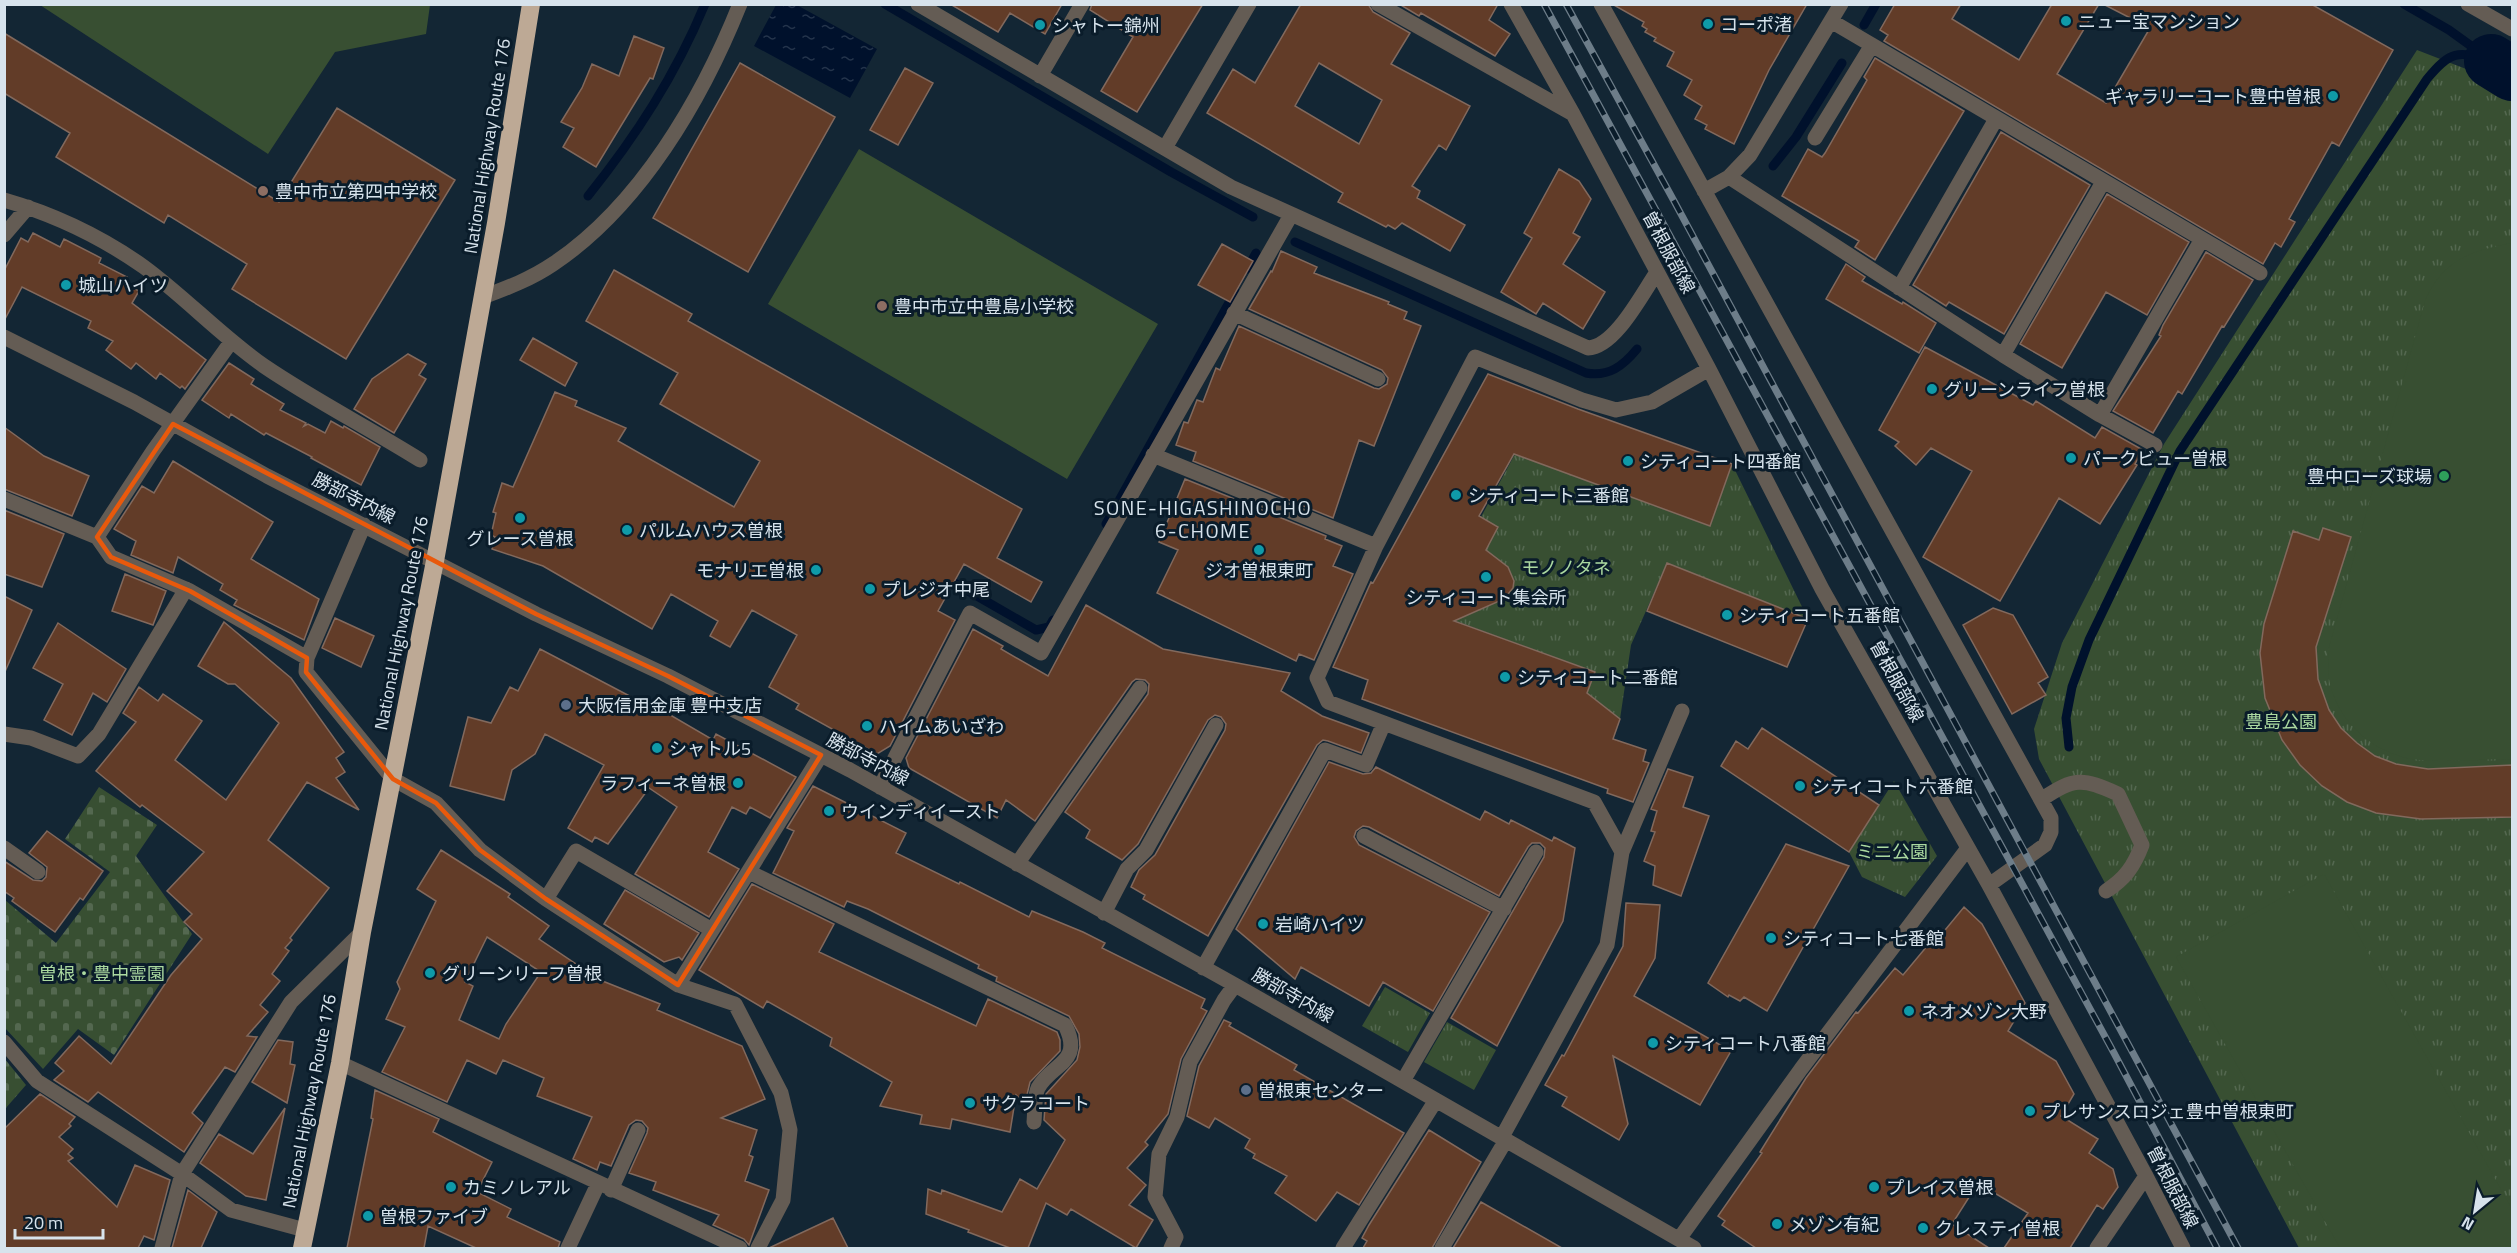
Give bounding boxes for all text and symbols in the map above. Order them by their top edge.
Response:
place label: ニュー宝マンション [2078,8,2240,35]
place label: コーポ渚 [1720,11,1792,38]
place label: シャトー錦州 [1052,12,1160,39]
marker: ニュー宝マンション [2059,14,2073,28]
marker: コーポ渚 [1701,17,1715,31]
marker: シャトー錦州 [1033,18,1047,32]
street label: National Highway Route 176 [457,36,517,256]
place label: ギャラリーコート豊中曽根 [2105,83,2321,110]
marker: ギャラリーコート豊中曽根 [2326,89,2340,103]
place label: 豊中市立第四中学校 [275,178,437,205]
marker: 豊中市立第四中学校 [256,184,270,198]
street label: 曽根服部線 [1636,206,1702,298]
place label: 城山ハイツ [78,272,168,299]
marker: 城山ハイツ [59,278,73,292]
place label: 豊中市立中豊島小学校 [894,293,1074,320]
marker: 豊中市立中豊島小学校 [875,299,889,313]
place label: グリーンライフ曽根 [1944,376,2105,403]
marker: グリーンライフ曽根 [1925,382,1939,396]
place label: パークビュー曽根 [2083,445,2227,472]
place label: シティコート四番館 [1640,448,1801,475]
marker: パークビュー曽根 [2064,451,2078,465]
marker: シティコート四番館 [1621,454,1635,468]
place label: 豊中ローズ球場 [2307,463,2432,490]
street label: 勝部寺内線 [308,466,400,530]
marker: 豊中ローズ球場 [2437,469,2451,483]
place label: シティコート三番館 [1468,482,1629,509]
marker: シティコート三番館 [1449,488,1463,502]
district label: SONE-HIGASHINOCHO 6-CHOME [1094,492,1312,546]
marker: グレース曽根 [513,511,527,525]
street label: National Highway Route 176 [367,514,435,732]
place label: パルムハウス曽根 [639,517,783,544]
marker: パルムハウス曽根 [620,523,634,537]
place label: グレース曽根 [466,525,574,552]
marker: ジオ曽根東町 [1252,543,1266,557]
park label: モノノタネ [1521,554,1611,581]
place label: モナリエ曽根 [696,557,804,584]
place label: ジオ曽根東町 [1205,557,1313,584]
marker: モナリエ曽根 [809,563,823,577]
marker: シティコート集会所 [1479,570,1493,584]
place label: プレジオ中尾 [882,576,990,603]
marker: プレジオ中尾 [863,582,877,596]
place label: シティコート集会所 [1406,584,1566,611]
place label: シティコート五番館 [1739,602,1900,629]
marker: シティコート五番館 [1720,608,1734,622]
street label: 曽根服部線 [1863,635,1931,727]
place label: シティコート二番館 [1517,664,1678,691]
marker: シティコート二番館 [1498,670,1512,684]
place label: 大阪信用金庫 豊中支店 [578,692,762,719]
marker: 大阪信用金庫 豊中支店 [559,698,573,712]
park label: 豊島公園 [2245,708,2317,735]
place label: ハイムあいざわ [879,713,1004,740]
marker: ハイムあいざわ [860,719,874,733]
street label: 勝部寺内線 [822,726,914,792]
place label: シャトル5 [669,735,751,762]
marker: シャトル5 [650,741,664,755]
place label: ラフィーネ曽根 [600,770,726,797]
place label: シティコート六番館 [1812,773,1973,800]
marker: ラフィーネ曽根 [731,776,745,790]
marker: シティコート六番館 [1793,779,1807,793]
place label: ウインディイースト [841,798,1001,825]
marker: ウインディイースト [822,804,836,818]
park label: ミニ公園 [1856,838,1928,865]
place label: 岩崎ハイツ [1275,911,1365,938]
marker: 岩崎ハイツ [1256,917,1270,931]
place label: シティコート七番館 [1783,925,1944,952]
marker: シティコート七番館 [1764,931,1778,945]
park label: 曽根・豊中霊園 [39,960,165,987]
place label: グリーンリーフ曽根 [442,960,602,987]
street label: 勝部寺内線 [1247,961,1339,1029]
marker: グリーンリーフ曽根 [423,966,437,980]
street label: National Highway Route 176 [275,992,343,1210]
place label: ネオメゾン大野 [1921,998,2047,1025]
marker: ネオメゾン大野 [1902,1004,1916,1018]
place label: シティコート八番館 [1665,1030,1826,1057]
marker: シティコート八番館 [1646,1036,1660,1050]
place label: 曽根東センター [1258,1077,1384,1104]
marker: 曽根東センター [1239,1083,1253,1097]
place label: サクラコート [982,1090,1090,1117]
marker: サクラコート [963,1096,977,1110]
place label: プレサンスロジェ豊中曽根東町 [2042,1098,2294,1125]
marker: プレサンスロジェ豊中曽根東町 [2023,1104,2037,1118]
street label: 曽根服部線 [2141,1141,2205,1233]
place label: カミノレアル [463,1174,571,1201]
place label: プレイス曽根 [1886,1174,1993,1201]
marker: カミノレアル [444,1180,458,1194]
marker: プレイス曽根 [1867,1180,1881,1194]
north arrow [2445,1181,2505,1241]
scale bar [15,1202,104,1240]
place label: 曽根ファイブ [380,1203,488,1230]
text: 20 m [24,1209,63,1236]
marker: 曽根ファイブ [361,1209,375,1223]
place label: メゾン有紀 [1789,1211,1879,1238]
text: N [2457,1211,2478,1237]
place label: クレスティ曽根 [1935,1215,2060,1242]
marker: メゾン有紀 [1770,1217,1784,1231]
marker: クレスティ曽根 [1916,1221,1930,1235]

